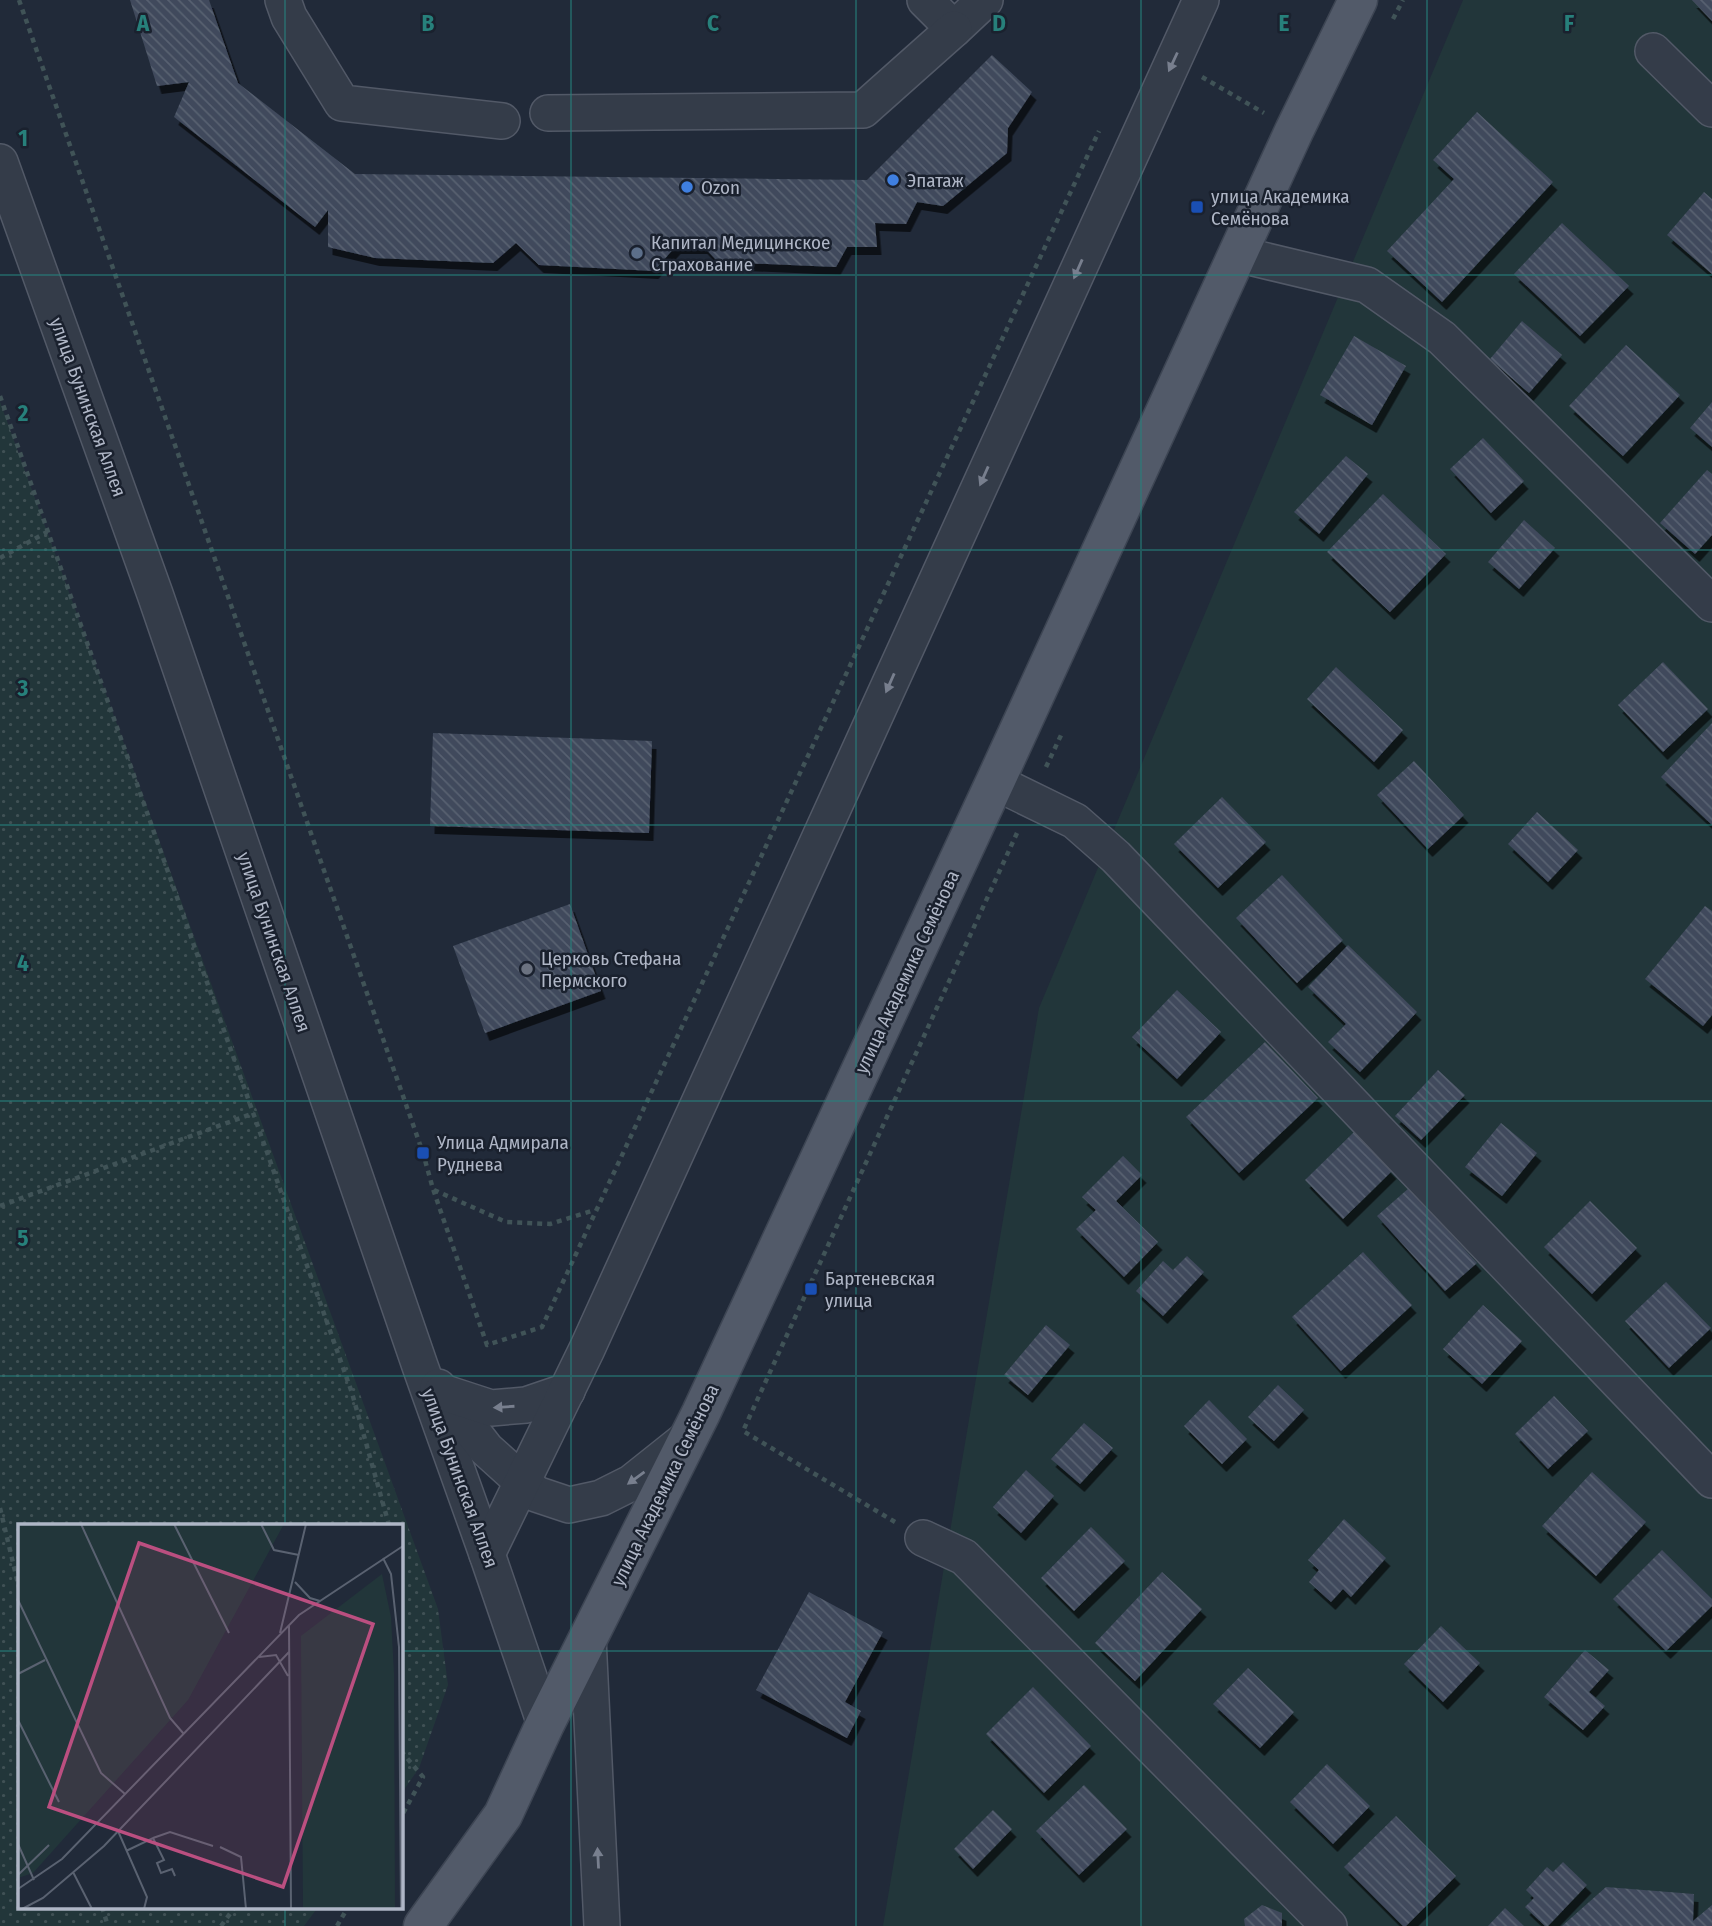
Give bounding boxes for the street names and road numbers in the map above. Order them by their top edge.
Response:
street label: улица Бунинская Аллея [45,314,131,500]
street label: улица Бунинская Аллея [232,849,316,1035]
street label: улица Академика Семёнова [850,867,964,1077]
street label: улица Академика Семёнова [606,1380,724,1590]
street label: улица Бунинская Аллея [417,1385,503,1571]

